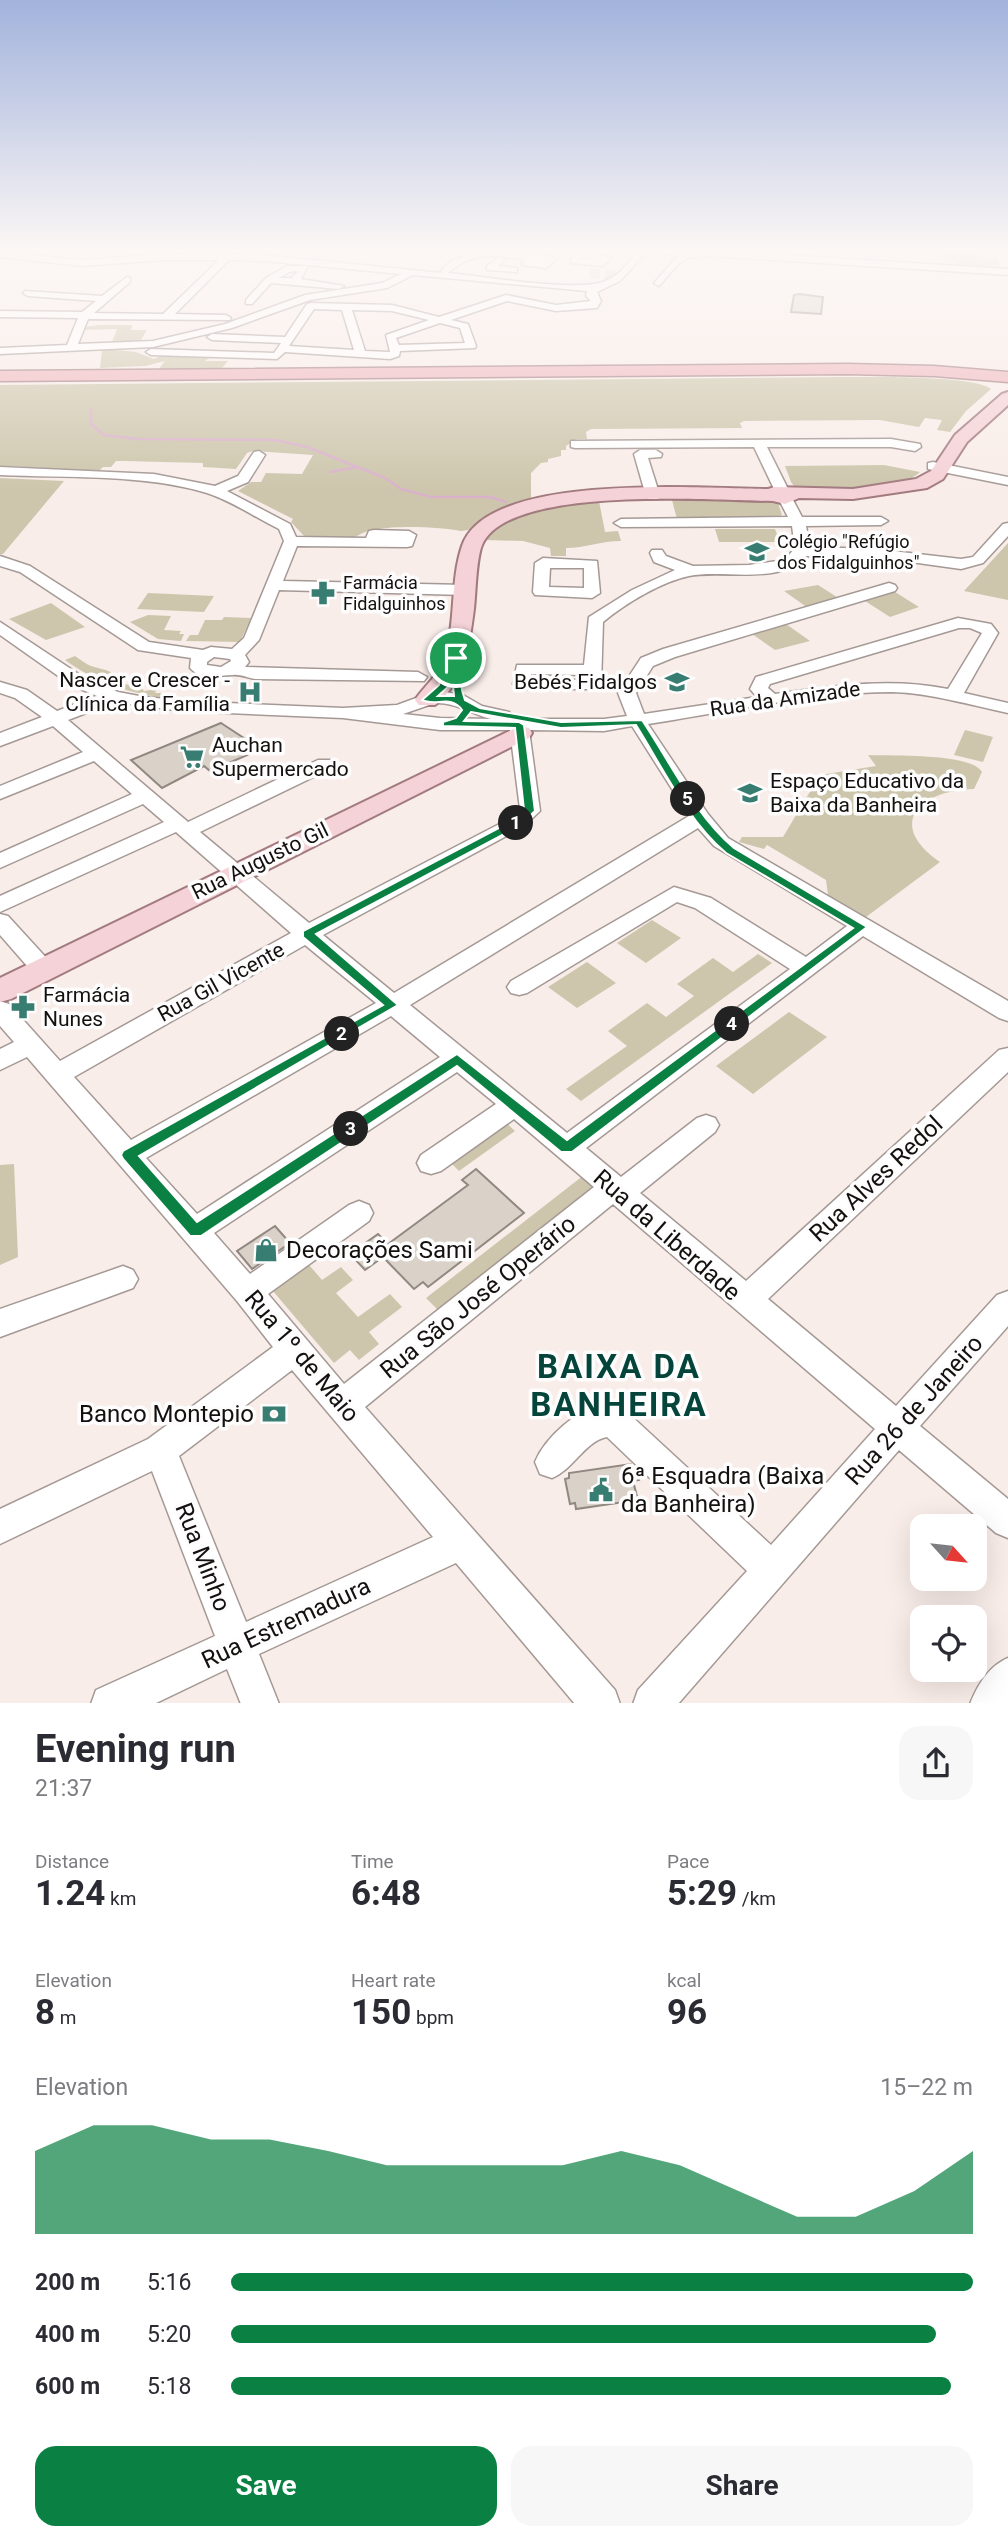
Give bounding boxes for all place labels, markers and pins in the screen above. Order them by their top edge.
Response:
place label: Colégio "Refúgio dos Fidalguinhos" [777,531,919,573]
school or university icon: Colégio "Refúgio dos Fidalguinhos" [743,538,771,566]
place label: Farmácia Fidalguinhos [343,572,445,614]
pharmacy icon: Farmácia Fidalguinhos [309,579,337,607]
pin [426,628,486,688]
place label: Nascer e Crescer - Clínica da Família [59,668,230,716]
school or university icon: Bebés Fidalgos [663,668,691,696]
place label: Bebés Fidalgos [514,670,657,694]
hospital icon: Nascer e Crescer - Clínica da Família [236,678,264,706]
place label: Auchan Supermercado [212,733,349,781]
supermarket icon: Auchan Supermercado [178,743,206,771]
place label: Espaço Educativo da Baixa da Banheira [770,769,964,817]
school or university icon: Espaço Educativo da Baixa da Banheira [736,779,764,807]
pin: 5 [670,782,706,816]
pin: 1 [498,806,534,840]
place label: Farmácia Nunes [43,983,130,1031]
pharmacy icon: Farmácia Nunes [9,993,37,1021]
pin: 4 [714,1006,750,1042]
pin: 2 [324,1016,360,1052]
pin: 3 [334,1112,368,1146]
shop icon: Decorações Sami [252,1236,280,1264]
place label: Decorações Sami [286,1236,473,1264]
place label: Banco Montepio [79,1400,254,1428]
bank icon: Banco Montepio [260,1400,288,1428]
place label: 6ª Esquadra (Baixa da Banheira) [621,1462,824,1518]
public building icon: 6ª Esquadra (Baixa da Banheira) [587,1476,615,1504]

